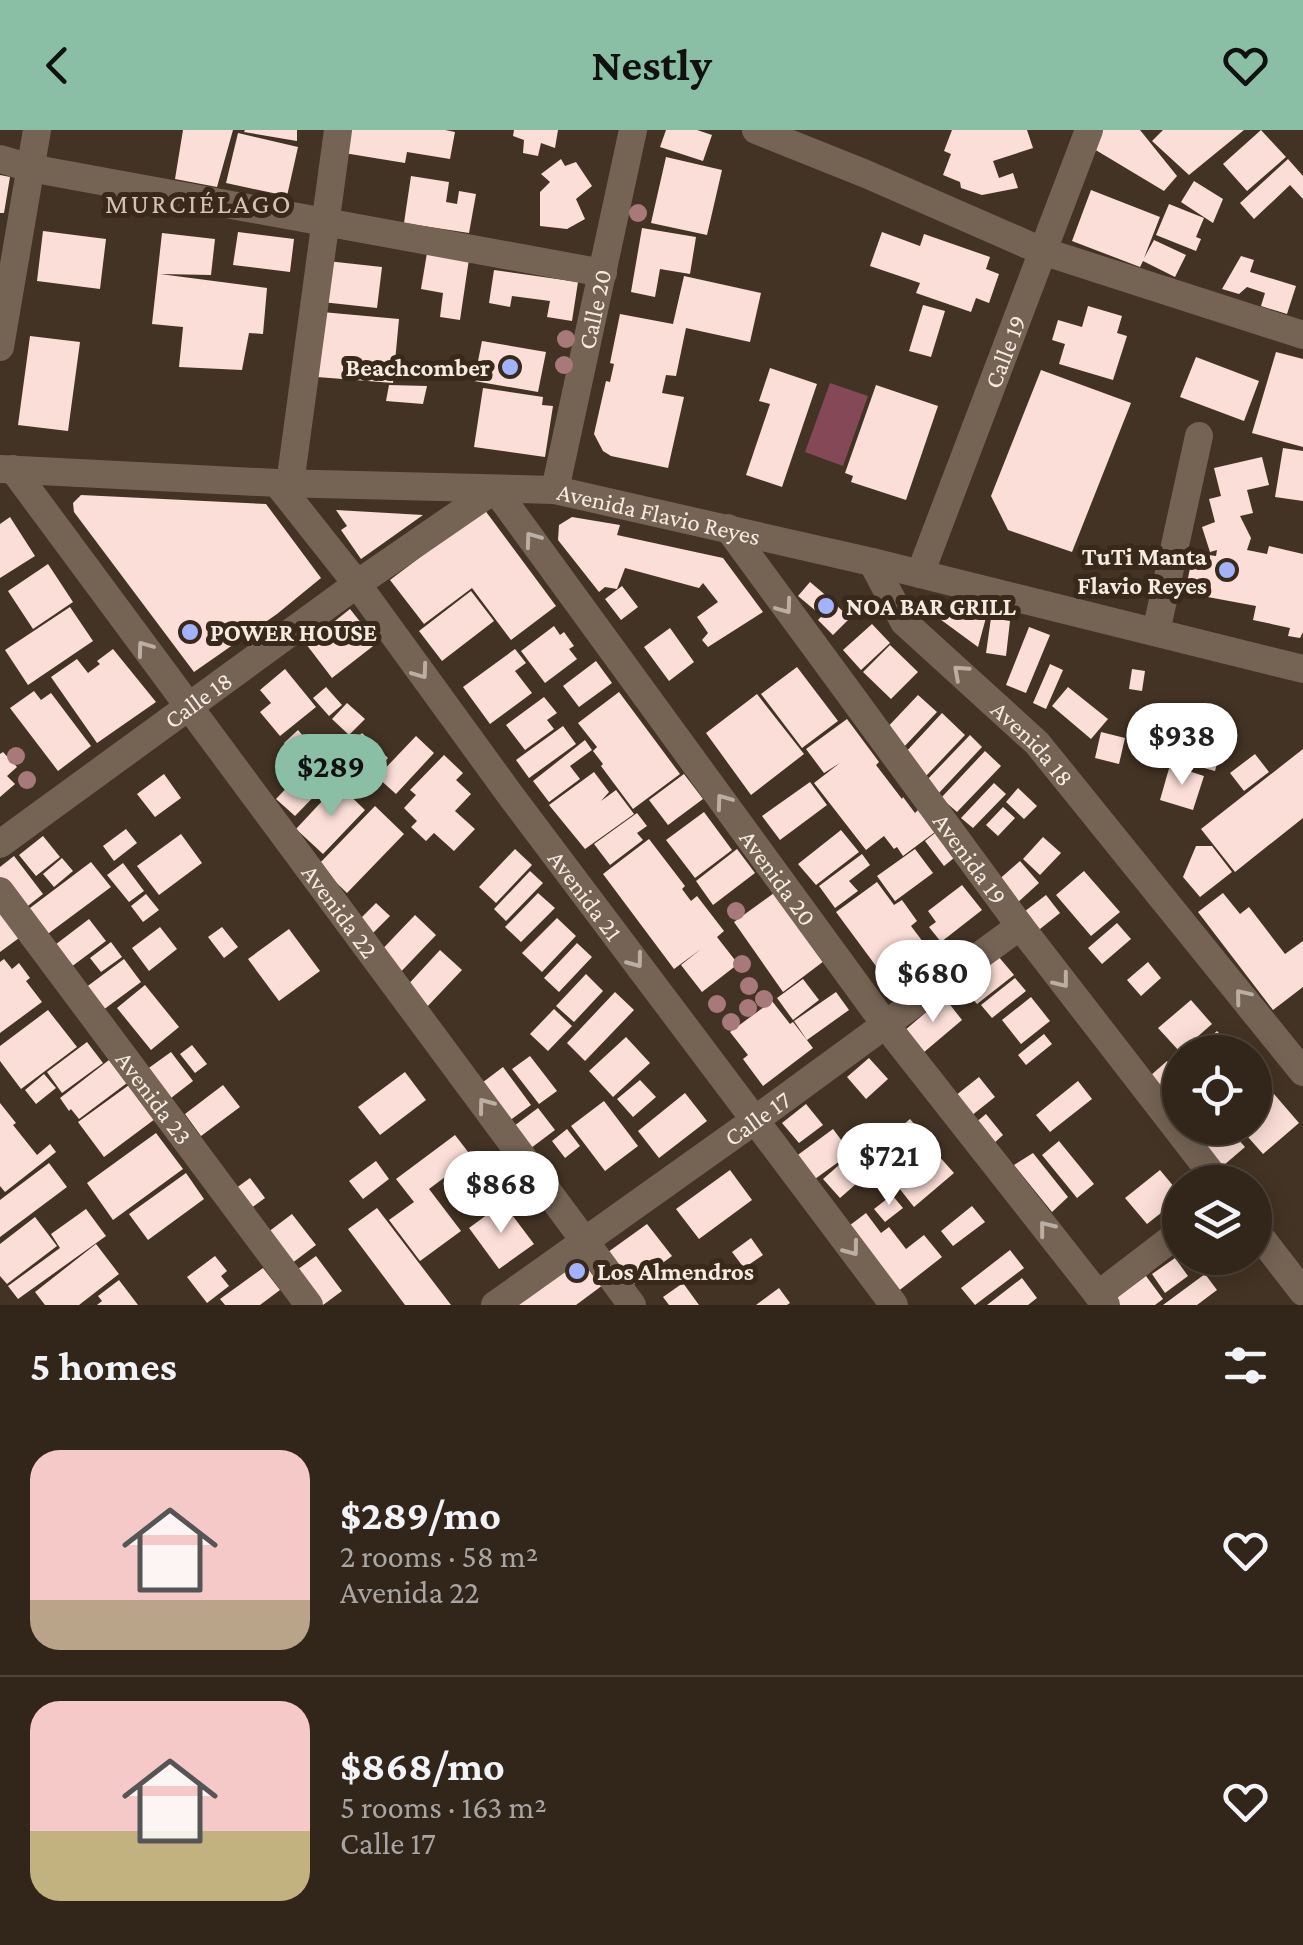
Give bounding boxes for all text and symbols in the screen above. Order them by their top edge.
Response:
icon: back [30,38,85,93]
icon: heart [1218,38,1273,93]
text: Nestly [591,40,712,90]
district label: MURCIÉLAGO [105,188,293,219]
street label: Calle 20 [573,267,616,352]
street label: Calle 19 [979,311,1031,392]
place label: Beachcomber [346,354,490,381]
marker: Beachcomber [499,356,521,378]
street label: Avenida Flavio Reyes [555,478,763,550]
one-way arrow [526,532,543,550]
place label: TuTi Manta Flavio Reyes [1077,543,1208,599]
marker: TuTi Manta Flavio Reyes [1216,559,1238,581]
place label: NOA BAR GRILL [846,593,1016,620]
marker: NOA BAR GRILL [815,595,837,617]
one-way arrow [774,596,791,614]
place label: POWER HOUSE [210,619,377,646]
marker: POWER HOUSE [179,621,201,643]
one-way arrow [139,641,156,659]
one-way arrow [409,661,426,679]
one-way arrow [953,666,972,684]
street label: Calle 18 [159,667,237,734]
street label: Avenida 18 [986,695,1079,791]
pin: $938 [1123,703,1241,788]
text: $938 [1148,717,1216,753]
pin: $289 [272,734,390,819]
text: $289 [297,748,365,784]
one-way arrow [717,794,735,813]
street label: Avenida 19 [928,808,1012,910]
street label: Avenida 20 [734,825,822,931]
street label: Avenida 21 [543,845,628,946]
street label: Avenida 22 [297,859,383,963]
pin: $680 [874,940,992,1025]
one-way arrow [624,950,641,968]
text: $680 [897,954,969,990]
one-way arrow [1050,970,1068,988]
one-way arrow [1236,989,1254,1007]
map controls [1162,1035,1272,1275]
button: locate [1162,1035,1272,1145]
street label: Avenida 23 [110,1046,197,1150]
street label: Calle 17 [719,1086,796,1151]
one-way arrow [479,1098,496,1116]
pin: $721 [830,1123,948,1208]
text: $721 [859,1137,919,1173]
pin: $868 [442,1151,560,1236]
text: $868 [466,1165,536,1201]
button: layers [1162,1165,1272,1275]
one-way arrow [1040,1221,1057,1239]
one-way arrow [840,1238,857,1256]
place label: Los Almendros [597,1258,754,1285]
marker: Los Almendros [566,1260,588,1282]
icon: filters [1218,1338,1273,1393]
text: 5 homes [30,1342,177,1389]
icon: home [110,1490,230,1610]
text: $289/mo [340,1491,501,1538]
icon: heart [1218,1523,1273,1578]
text: 2 rooms · 58 m² [340,1538,538,1574]
text: Avenida 22 [340,1574,480,1610]
icon: home [110,1741,230,1861]
text: $868/mo [340,1742,505,1789]
icon: heart [1218,1774,1273,1829]
text: 5 rooms · 163 m² [340,1789,547,1825]
text: Calle 17 [340,1825,436,1861]

